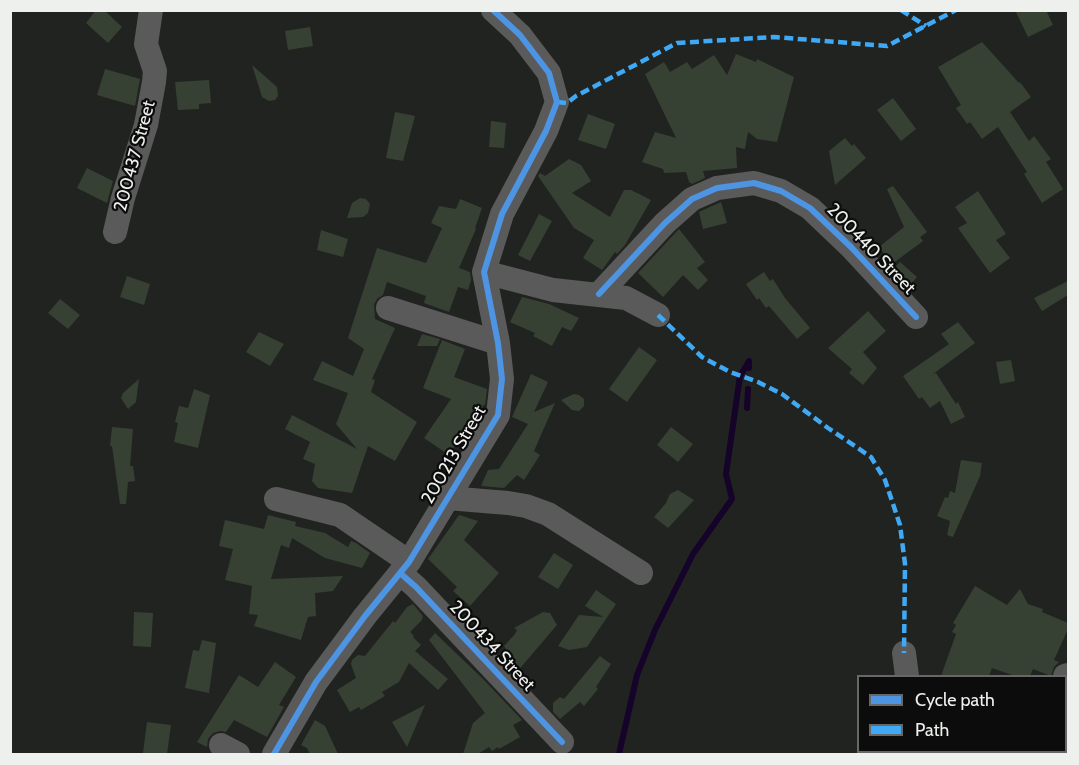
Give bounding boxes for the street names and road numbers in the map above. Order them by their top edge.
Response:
street label: 200437 Street [110,98,160,214]
street label: 200440 Street [822,199,920,299]
street label: 200213 Street [417,402,491,508]
street label: 200434 Street [445,596,539,696]

